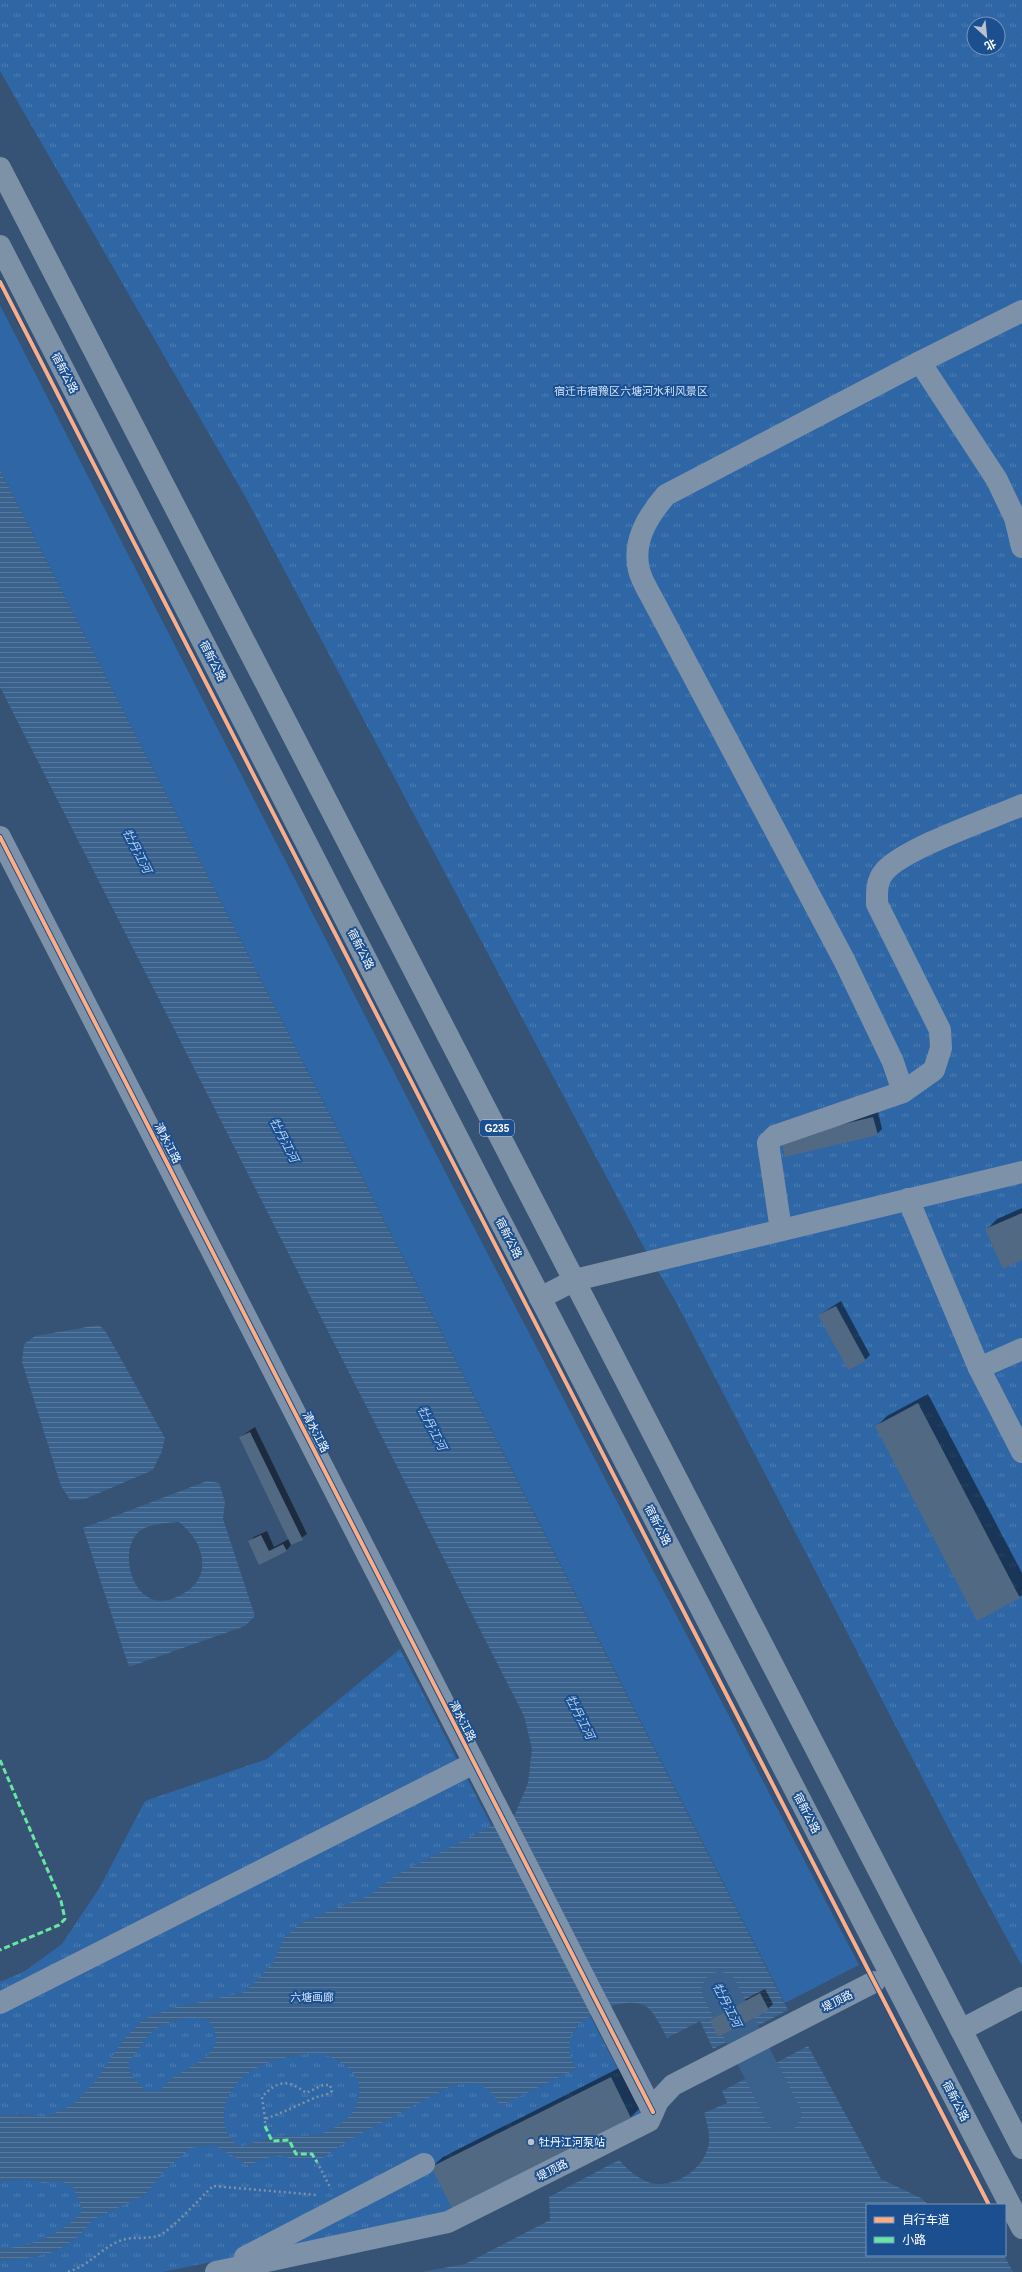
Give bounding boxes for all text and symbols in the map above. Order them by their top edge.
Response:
north arrow [966,16,1006,56]
text: 北 [983,37,998,53]
street label: 宿新公路 [50,351,80,395]
park label: 宿迁市宿豫区六塘河水利风景区 [554,385,708,397]
street label: 宿新公路 [198,639,228,683]
water label: 牡丹江河 [120,826,155,877]
street label: 宿新公路 [346,927,376,971]
water label: 牡丹江河 [267,1115,302,1166]
road number: G235 [480,1120,514,1136]
street label: 清水江路 [153,1121,183,1165]
street label: 宿新公路 [494,1216,524,1260]
water label: 牡丹江河 [415,1403,450,1454]
street label: 清水江路 [301,1410,331,1454]
street label: 宿新公路 [643,1503,673,1547]
water label: 牡丹江河 [563,1692,598,1743]
street label: 清水江路 [448,1699,478,1743]
street label: 宿新公路 [792,1791,822,1835]
water label: 牡丹江河 [710,1980,745,2031]
street label: 堤顶路 [820,1988,854,2014]
park label: 六塘画廊 [290,1991,334,2003]
street label: 宿新公路 [941,2079,971,2123]
place label: 牡丹江河泵站 [539,2136,605,2148]
marker: 牡丹江河泵站 [526,2137,536,2147]
street label: 堤顶路 [535,2157,569,2183]
legend [866,2204,1006,2256]
text: 自行车道 [902,2213,950,2227]
text: 小路 [902,2233,926,2247]

